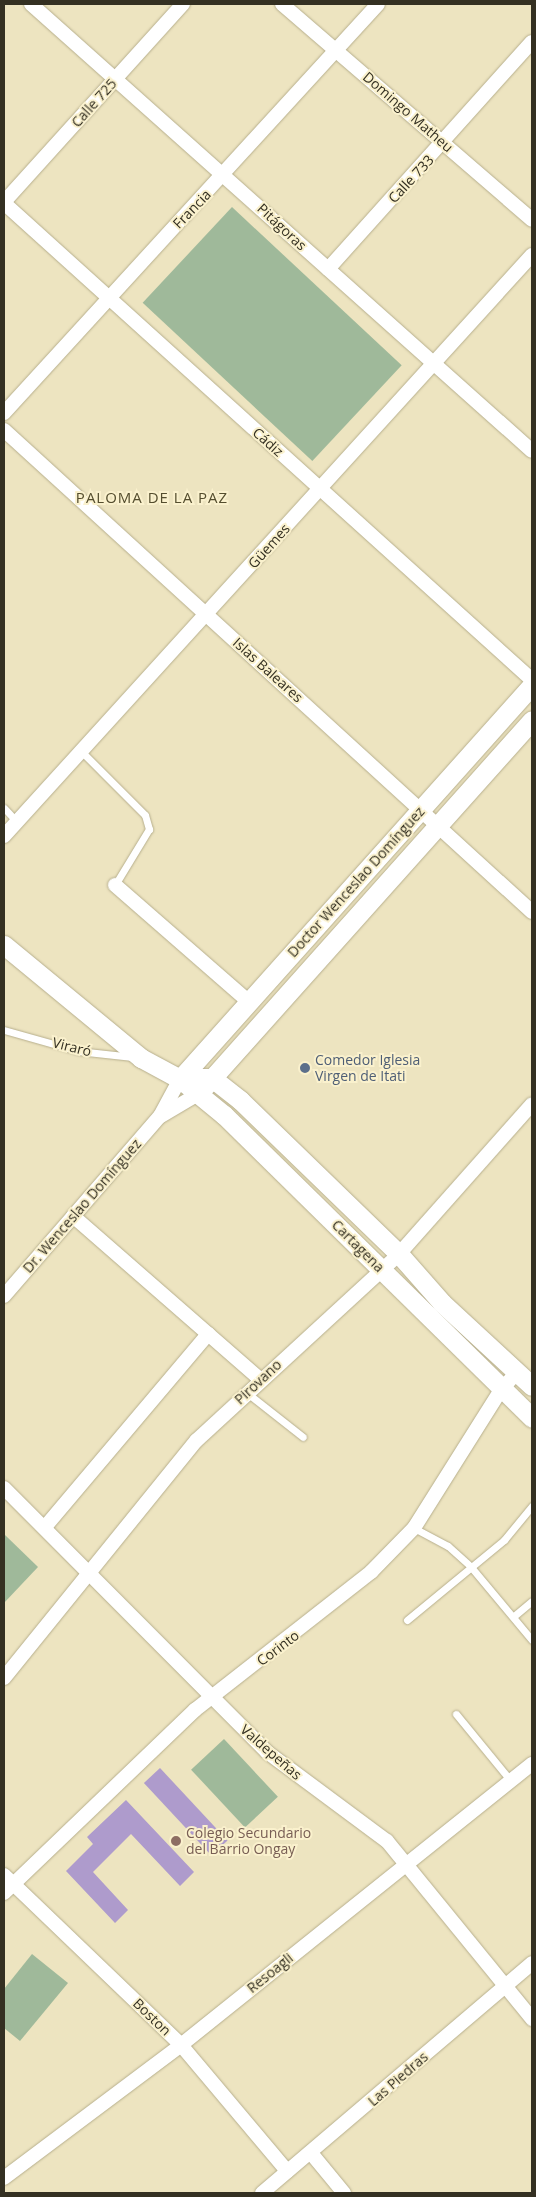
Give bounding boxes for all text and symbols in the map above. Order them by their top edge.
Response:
street label: Domingo Matheu [360,68,456,156]
street label: Calle 725 [68,75,120,131]
street label: Calle 733 [385,152,437,206]
street label: Francia [170,186,214,232]
street label: Pitágoras [254,200,310,254]
street label: Cádiz [249,424,287,460]
district label: PALOMA DE LA PAZ [74,489,230,507]
street label: Güemes [245,520,293,572]
street label: Islas Baleares [230,634,306,706]
street label: Doctor Wenceslao Domínguez [284,803,428,961]
street label: Viraró [51,1034,93,1060]
place label: Comedor Iglesia Virgen de Itati [315,1052,420,1084]
marker: Comedor Iglesia Virgen de Itati [299,1062,311,1074]
street label: Dr. Wenceslao Domínguez [19,1136,145,1276]
street label: Cartagena [328,1216,388,1276]
street label: Pirovano [231,1356,285,1408]
street label: Corinto [254,1627,302,1669]
street label: Valdepeñas [237,1721,305,1783]
place label: Colegio Secundario del Barrio Ongay [186,1825,311,1858]
marker: Colegio Secundario del Barrio Ongay [170,1835,182,1847]
street label: Resoagli [244,1949,296,1997]
street label: Boston [130,1995,174,2039]
street label: Las Piedras [365,2048,431,2110]

